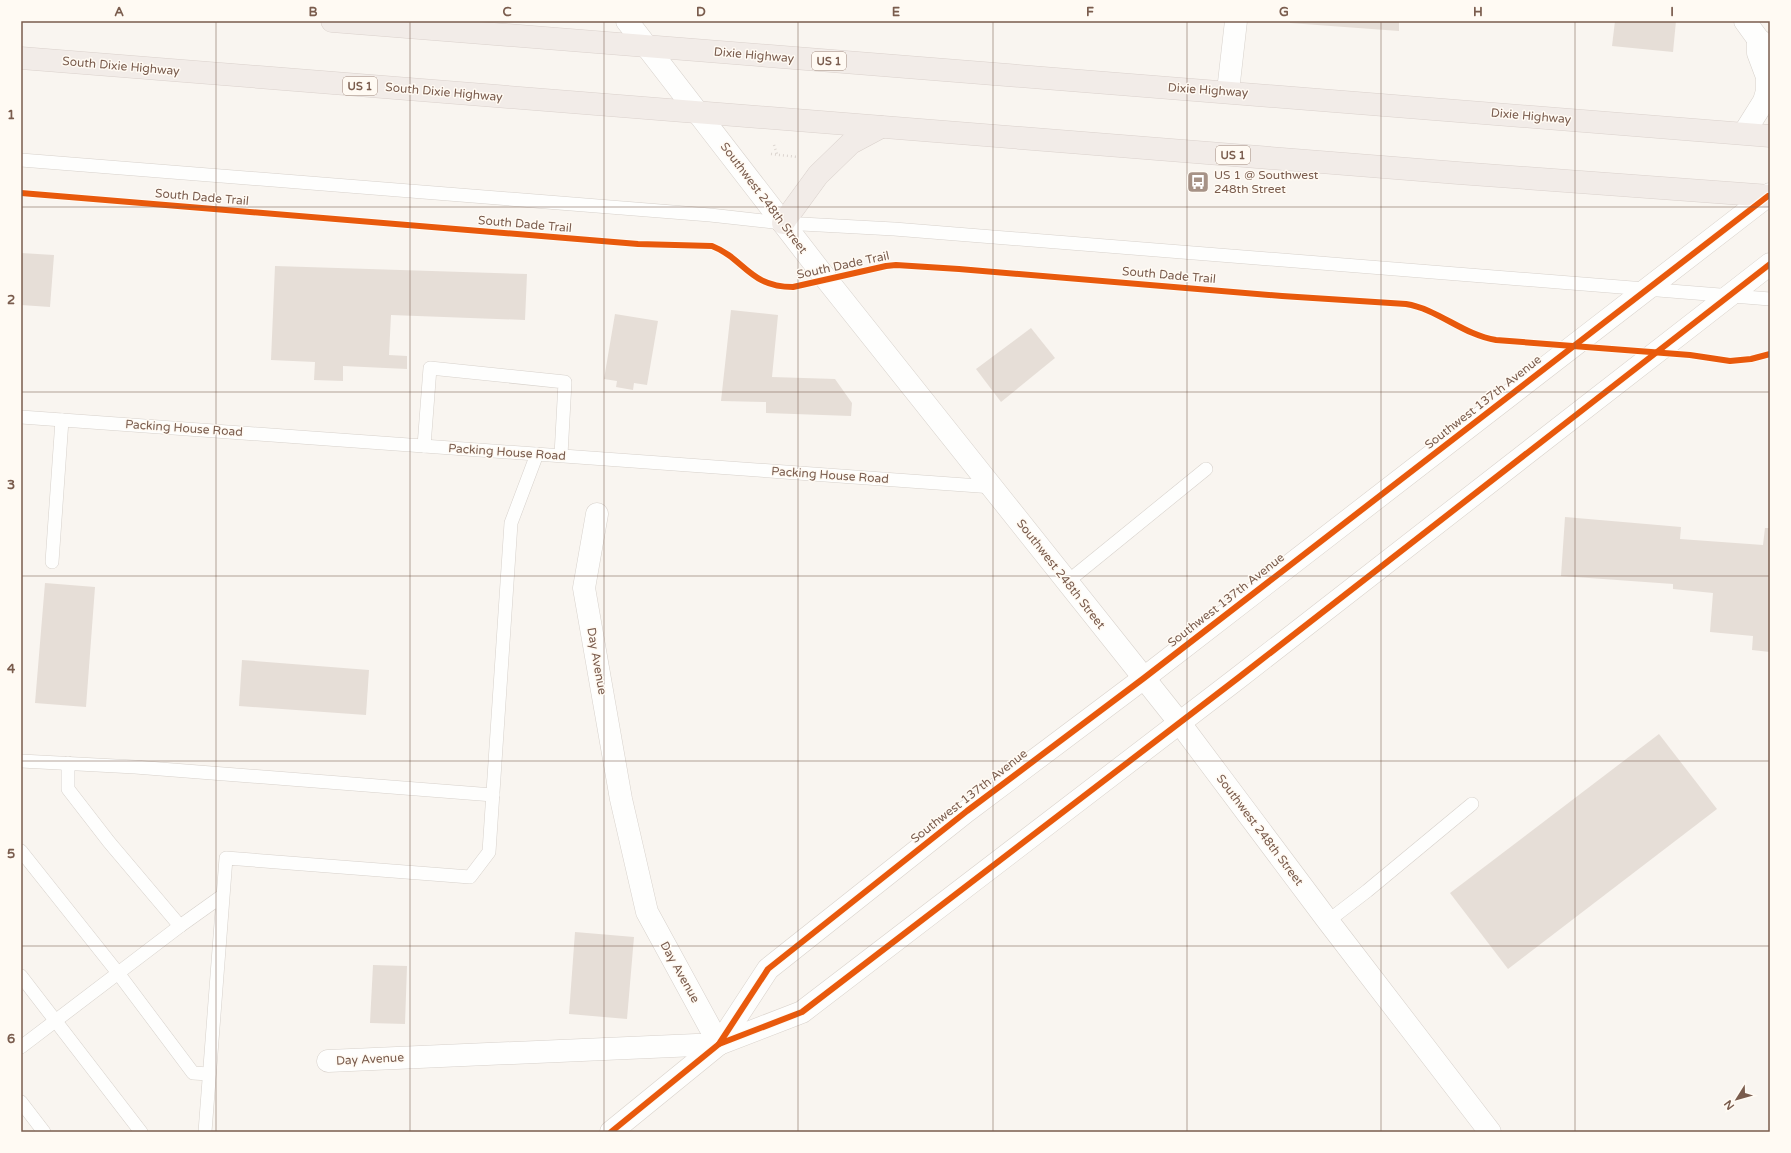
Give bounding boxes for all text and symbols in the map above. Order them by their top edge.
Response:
text: A [114,4,124,20]
text: B [308,4,318,20]
text: C [502,4,512,20]
text: D [696,4,706,20]
text: E [892,4,900,20]
text: F [1086,4,1094,20]
text: G [1279,4,1289,20]
text: H [1473,4,1483,20]
text: I [1670,4,1674,20]
street label: Dixie Highway [713,45,795,66]
road number: US 1 [812,52,846,70]
street label: South Dixie Highway [62,54,181,78]
road number: US 1 [343,77,377,95]
street label: South Dixie Highway [385,80,504,104]
street label: Dixie Highway [1167,80,1249,100]
street label: Dixie Highway [1490,106,1572,127]
text: 1 [7,107,15,123]
street label: Southwest 248th Street [718,140,811,257]
road number: US 1 [1216,146,1250,164]
place label: US 1 @ Southwest 248th Street [1214,168,1319,196]
bus stop icon: US 1 @ Southwest 248th Street [1185,169,1211,195]
street label: South Dade Trail [155,186,249,208]
street label: South Dade Trail [478,213,572,235]
street label: South Dade Trail [796,248,890,282]
street label: South Dade Trail [1122,264,1216,286]
text: 2 [7,292,15,308]
street label: Southwest 137th Avenue [1422,352,1544,452]
street label: Packing House Road [125,417,243,439]
street label: Packing House Road [448,441,566,463]
street label: Packing House Road [771,464,889,486]
text: 3 [7,477,15,493]
street label: Southwest 248th Street [1014,516,1108,632]
street label: Southwest 137th Avenue [1165,550,1287,650]
street label: Day Avenue [584,626,610,696]
text: 4 [7,661,16,677]
street label: Southwest 137th Avenue [908,746,1030,846]
street label: Southwest 248th Street [1214,772,1307,889]
text: 5 [7,846,15,862]
street label: Day Avenue [657,939,703,1005]
text: 6 [7,1031,15,1047]
street label: Day Avenue [336,1050,405,1068]
north arrow [1717,1079,1757,1119]
text: N [1722,1097,1737,1112]

